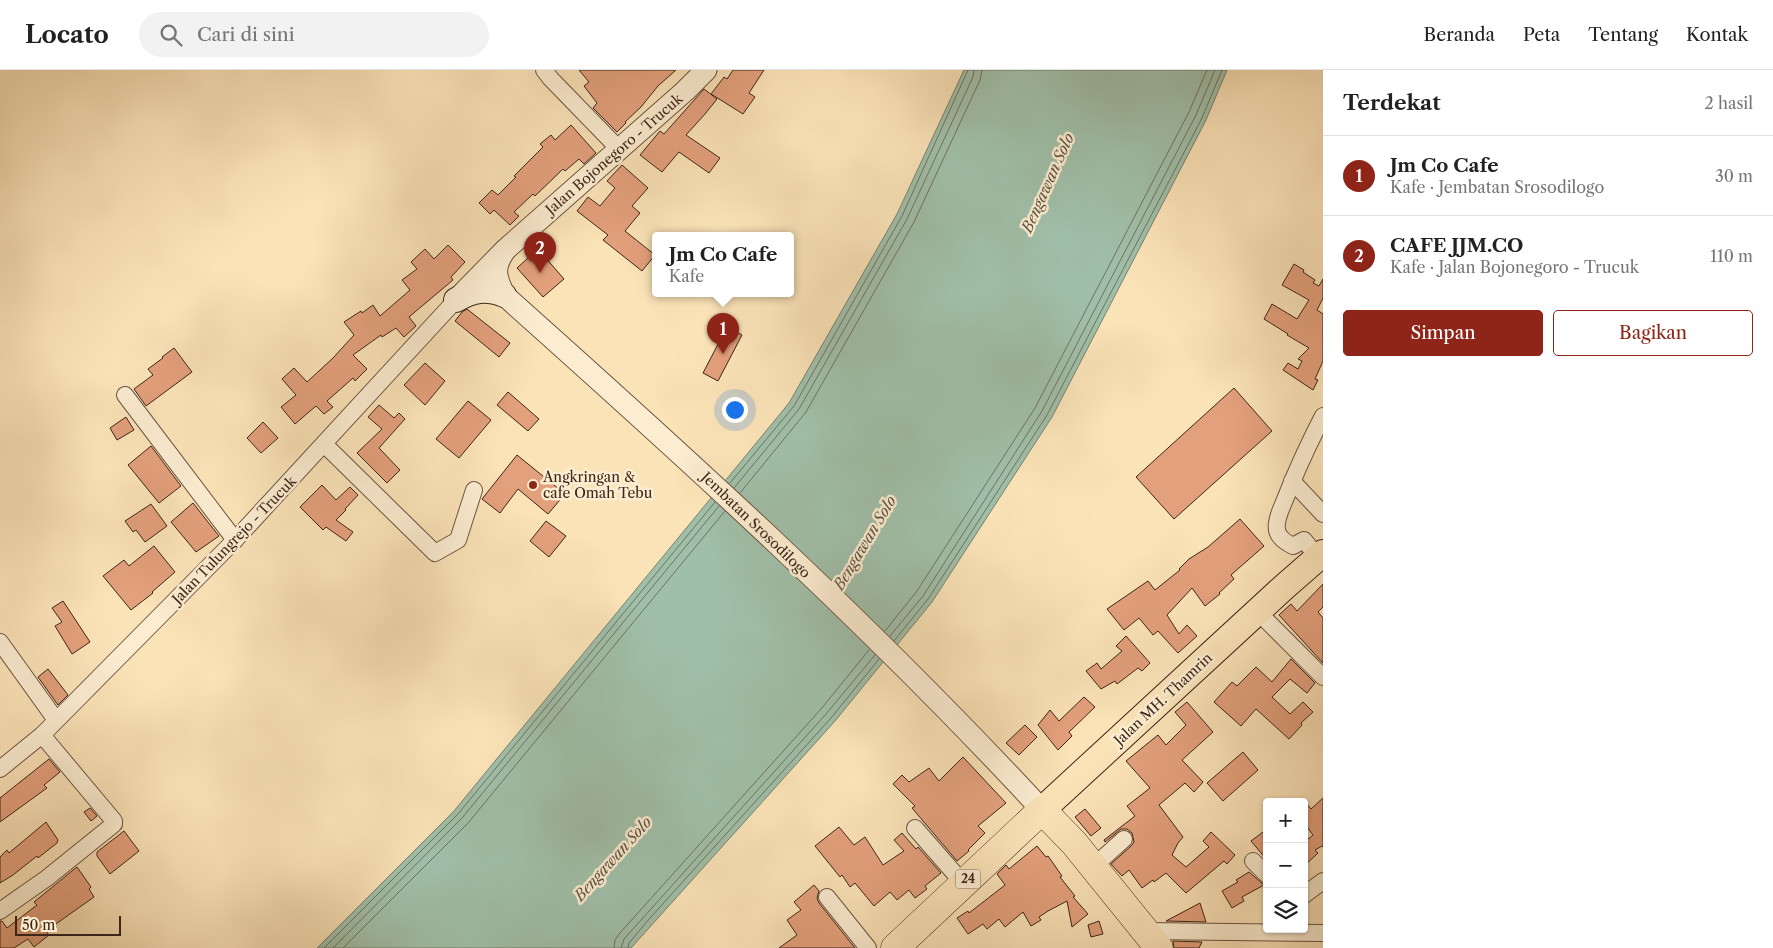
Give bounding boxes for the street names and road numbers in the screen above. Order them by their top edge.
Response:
street label: Jalan Bojonegoro - Trucuk [540,89,687,220]
street label: Jembatan Srosodilogo [696,467,814,582]
street label: Jalan Tulungrejo - Trucuk [167,472,301,609]
street label: Jalan MH. Thamrin [1109,649,1216,751]
road number: 24 [956,870,980,889]

